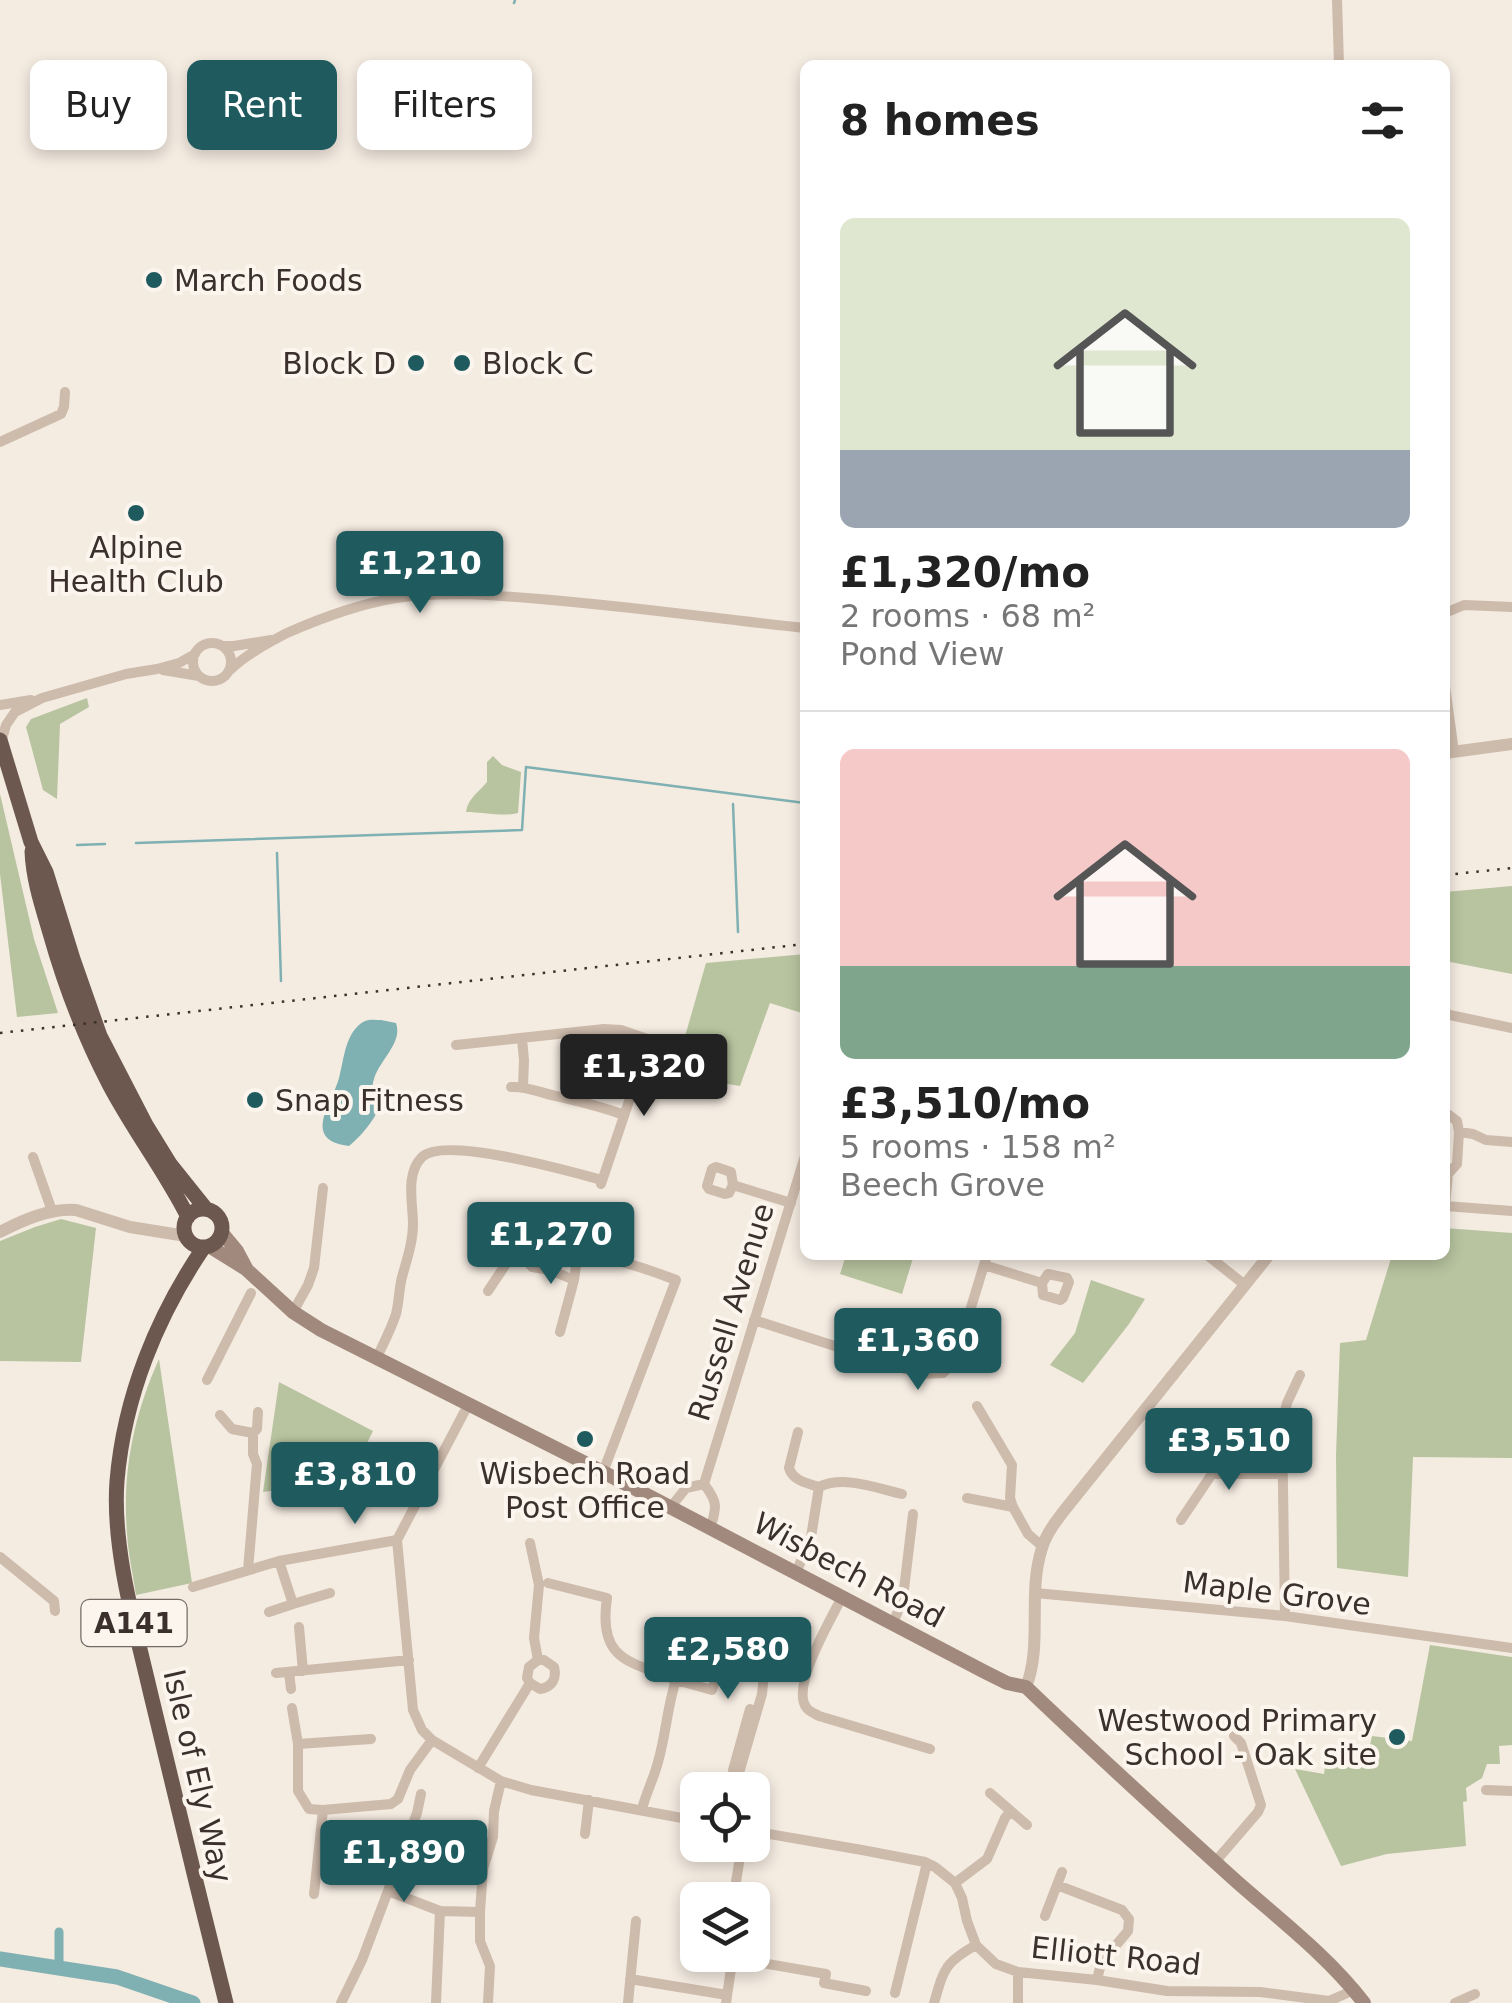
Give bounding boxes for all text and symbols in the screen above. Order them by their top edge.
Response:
chip: Buy [30,60,167,150]
chip: Rent [187,60,337,150]
chip: Filters [357,60,532,150]
icon: filters [1355,93,1410,148]
text: 8 homes [840,96,1040,145]
place label: March Foods [174,263,363,298]
marker: March Foods [143,269,165,291]
icon: home [1035,283,1215,463]
place label: Block D [282,346,396,381]
place label: Block C [482,346,594,381]
marker: Block D [405,352,427,374]
marker: Block C [451,352,473,374]
marker: Alpine Health Club [125,502,147,524]
place label: Alpine Health Club [48,530,224,599]
pin: £1,210 [339,531,501,616]
text: £1,210 [358,544,482,582]
text: £1,320/mo [840,548,1090,597]
text: 2 rooms · 68 m² [840,597,1095,635]
text: Pond View [840,635,1004,673]
icon: home [1035,814,1215,994]
pin: £1,320 [563,1034,725,1119]
text: £1,320 [582,1047,706,1085]
text: £3,510/mo [840,1079,1090,1128]
place label: Snap Fitness [275,1083,464,1118]
marker: Snap Fitness [244,1089,266,1111]
text: 5 rooms · 158 m² [840,1128,1116,1166]
text: Beech Grove [840,1166,1045,1204]
street label: Russell Avenue [681,1199,781,1425]
pin: £1,270 [470,1202,632,1287]
text: £1,270 [489,1215,613,1253]
pin: £1,360 [837,1308,999,1393]
text: £1,360 [856,1321,980,1359]
pin: £3,510 [1148,1408,1310,1493]
text: £3,510 [1167,1421,1291,1459]
marker: Wisbech Road Post Office [574,1428,596,1450]
pin: £3,810 [274,1442,436,1527]
text: £3,810 [293,1455,417,1493]
place label: Wisbech Road Post Office [480,1456,690,1525]
street label: Wisbech Road [748,1505,950,1635]
street label: Maple Grove [1181,1564,1373,1622]
road number: A141 [82,1600,186,1646]
pin: £2,580 [647,1617,809,1702]
text: £2,580 [666,1630,790,1668]
street label: Isle of Ely Way [156,1666,240,1886]
place label: Westwood Primary School - Oak site [1097,1703,1377,1772]
marker: Westwood Primary School - Oak site [1386,1726,1408,1748]
map controls [680,1772,770,1972]
button: locate [680,1772,770,1862]
pin: £1,890 [323,1820,485,1905]
text: £1,890 [342,1833,466,1871]
button: layers [680,1882,770,1972]
street label: Elliott Road [1029,1930,1203,1982]

